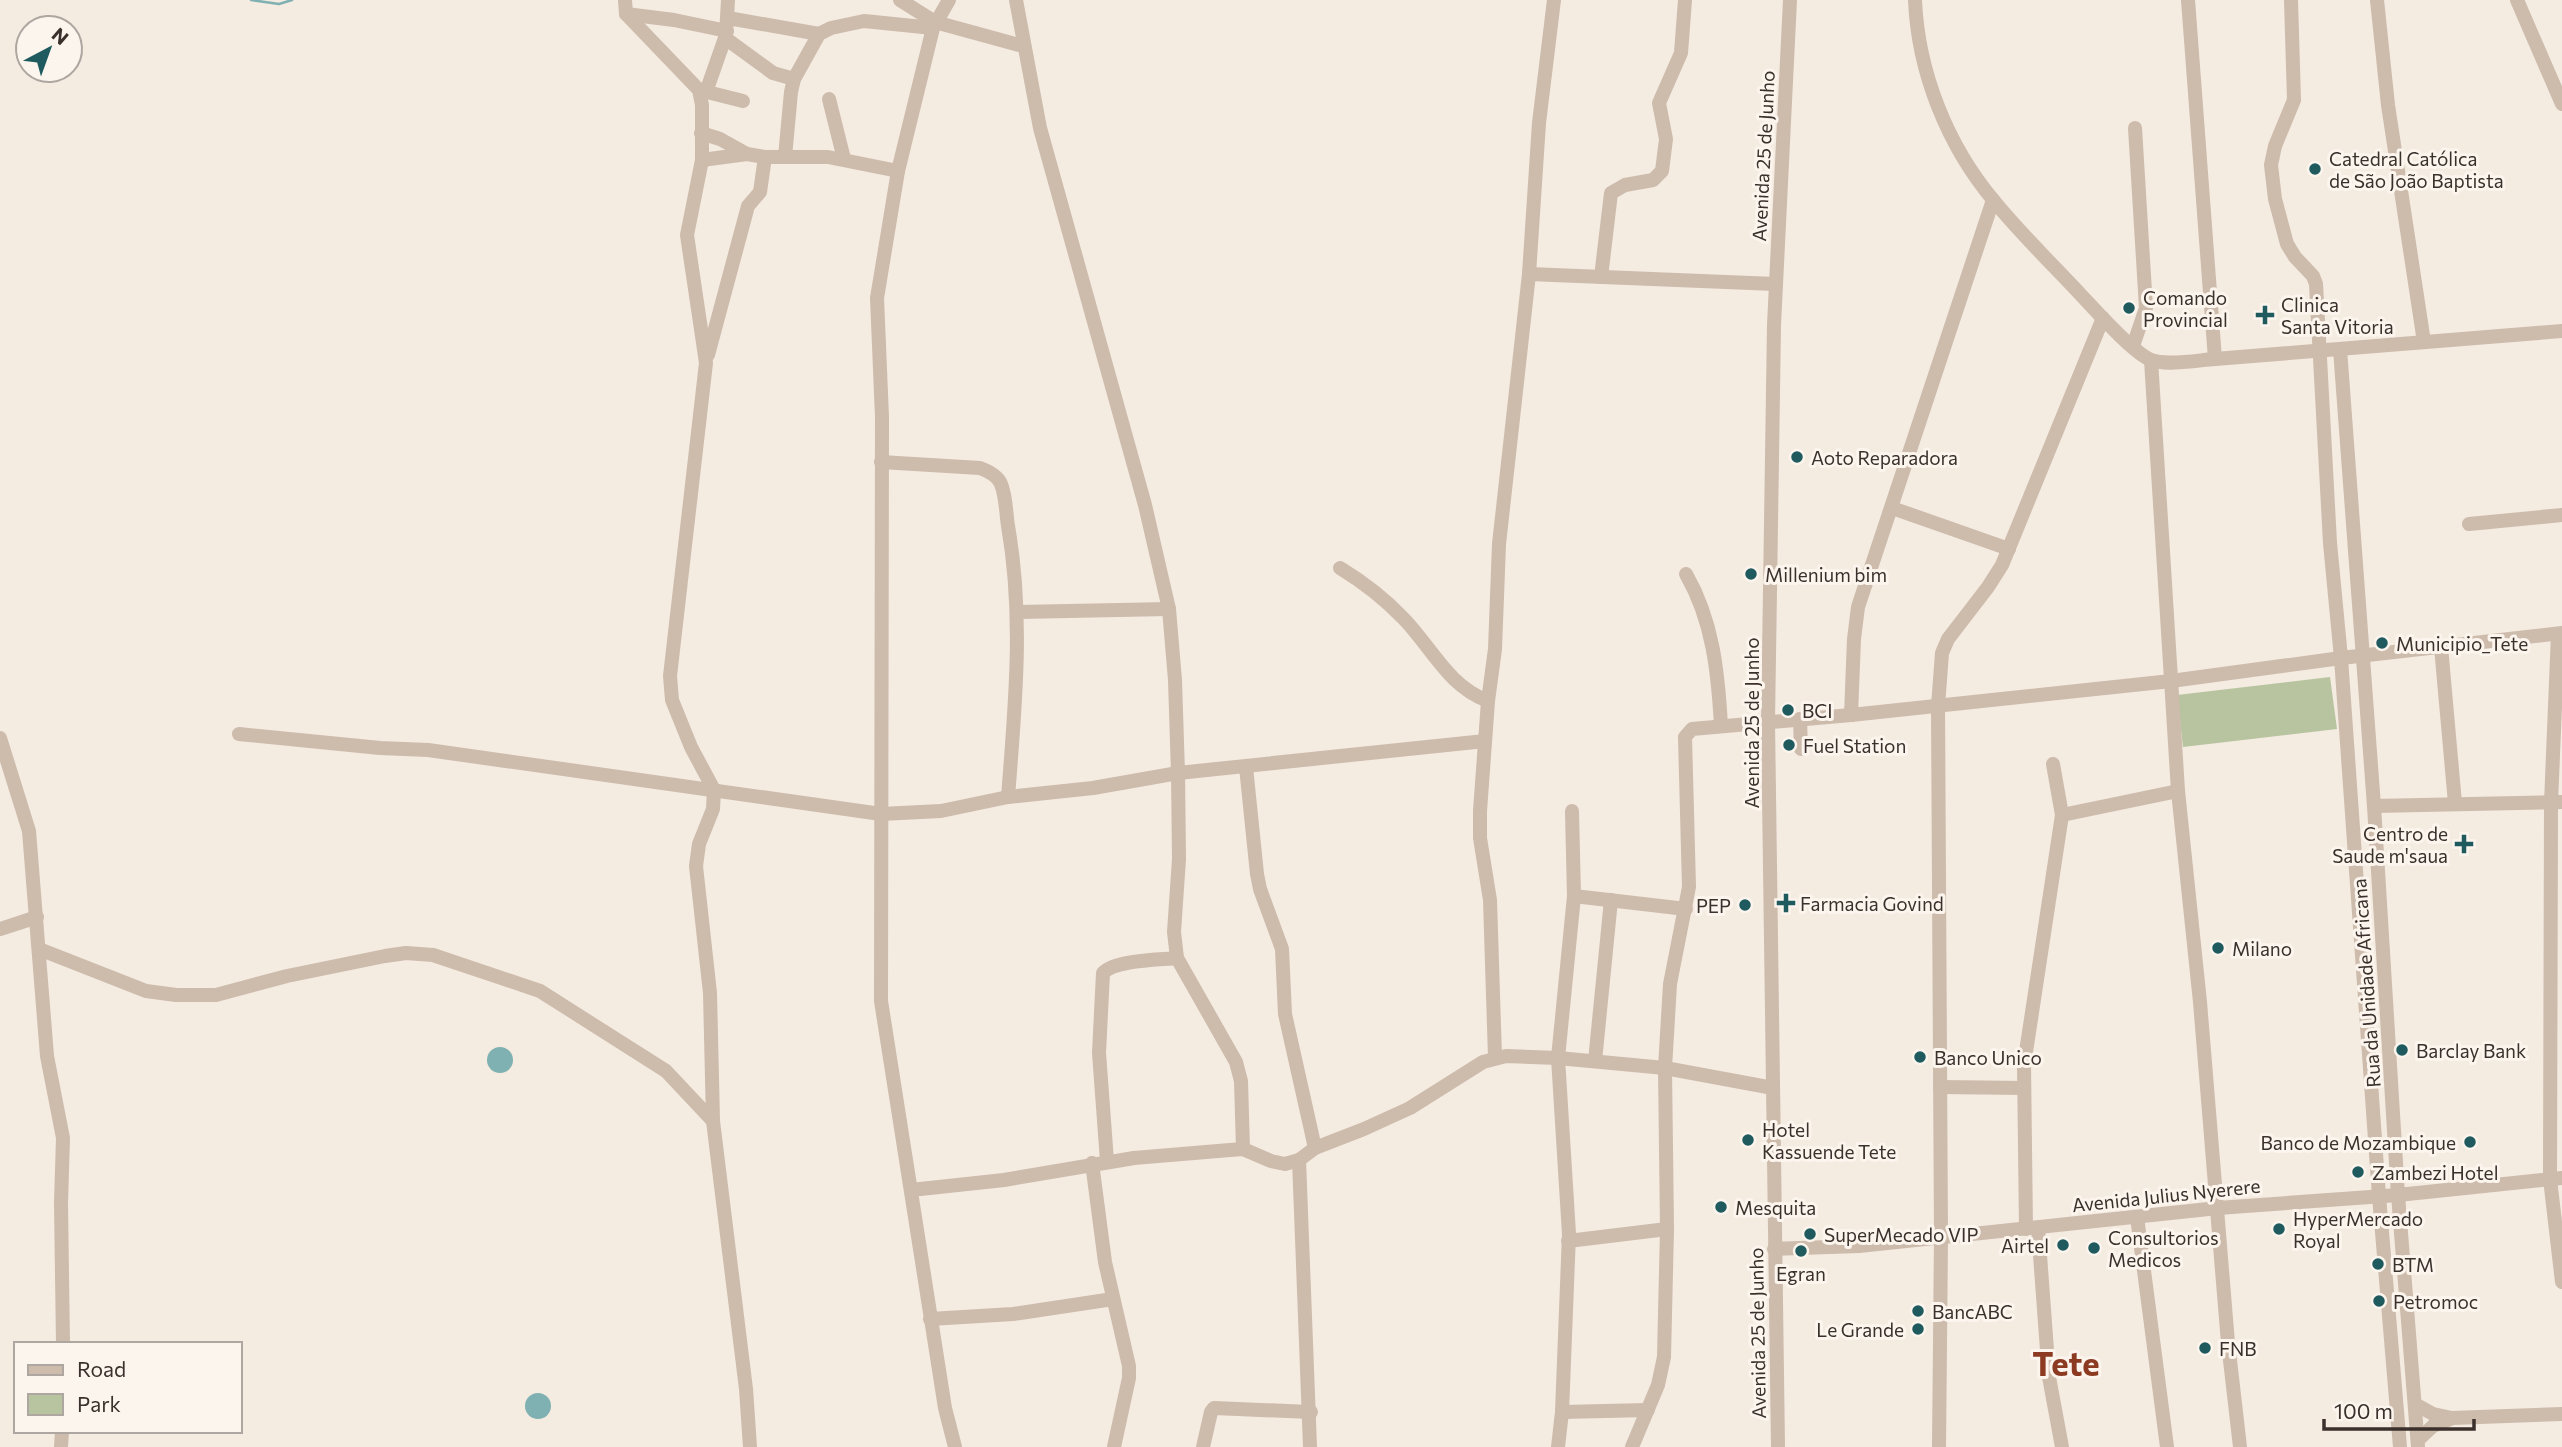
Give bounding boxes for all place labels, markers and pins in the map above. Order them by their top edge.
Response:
place label: Catedral Católica de São João Baptista [2329,147,2504,192]
marker: Catedral Católica de São João Baptista [2307,161,2323,177]
place label: Comando Provincial [2143,286,2228,331]
place label: Clinica Santa Vitoria [2281,293,2394,338]
marker: Comando Provincial [2121,300,2137,316]
marker: Clinica Santa Vitoria [2255,305,2275,325]
place label: Aoto Reparadora [1811,446,1958,469]
marker: Aoto Reparadora [1789,449,1805,465]
place label: Millenium bim [1765,563,1887,586]
marker: Millenium bim [1743,566,1759,582]
place label: Municipio_Tete [2396,632,2528,655]
marker: Municipio_Tete [2374,635,2390,651]
place label: BCI [1802,699,1833,722]
marker: BCI [1780,702,1796,718]
place label: Fuel Station [1803,734,1906,757]
marker: Fuel Station [1781,737,1797,753]
place label: Centro de Saude m'saua [2332,822,2448,867]
marker: Centro de Saude m'saua [2454,834,2474,854]
place label: Farmacia Govind [1800,892,1944,915]
place label: PEP [1696,894,1731,917]
marker: Farmacia Govind [1778,895,1794,911]
marker: PEP [1737,897,1753,913]
place label: Milano [2232,937,2292,960]
marker: Milano [2210,940,2226,956]
place label: Barclay Bank [2416,1039,2526,1062]
marker: Barclay Bank [2394,1042,2410,1058]
place label: Banco Unico [1934,1046,2042,1069]
marker: Banco Unico [1912,1049,1928,1065]
place label: Hotel Kassuende Tete [1762,1118,1896,1163]
place label: Banco de Mozambique [2261,1131,2456,1154]
marker: Hotel Kassuende Tete [1740,1132,1756,1148]
marker: Banco de Mozambique [2462,1134,2478,1150]
place label: Zambezi Hotel [2372,1161,2498,1184]
marker: Zambezi Hotel [2350,1164,2366,1180]
place label: Mesquita [1735,1196,1816,1219]
marker: Mesquita [1713,1199,1729,1215]
place label: HyperMercado Royal [2293,1207,2423,1252]
marker: HyperMercado Royal [2271,1221,2287,1237]
place label: SuperMecado VIP [1824,1223,1978,1246]
marker: SuperMecado VIP [1802,1226,1818,1242]
place label: Consultorios Medicos [2108,1226,2219,1271]
place label: Airtel [2001,1234,2049,1257]
marker: Airtel [2055,1237,2071,1253]
marker: Consultorios Medicos [2086,1240,2102,1256]
marker: Egran [1793,1243,1809,1259]
place label: BTM [2392,1253,2434,1276]
marker: BTM [2370,1256,2386,1272]
place label: Egran [1776,1262,1826,1285]
place label: Petromoc [2393,1290,2478,1313]
marker: Petromoc [2371,1293,2387,1309]
place label: BancABC [1932,1300,2013,1323]
marker: BancABC [1910,1303,1926,1319]
place label: Le Grande [1816,1318,1904,1341]
marker: Le Grande [1910,1321,1926,1337]
place label: FNB [2219,1337,2257,1360]
marker: FNB [2197,1340,2213,1356]

